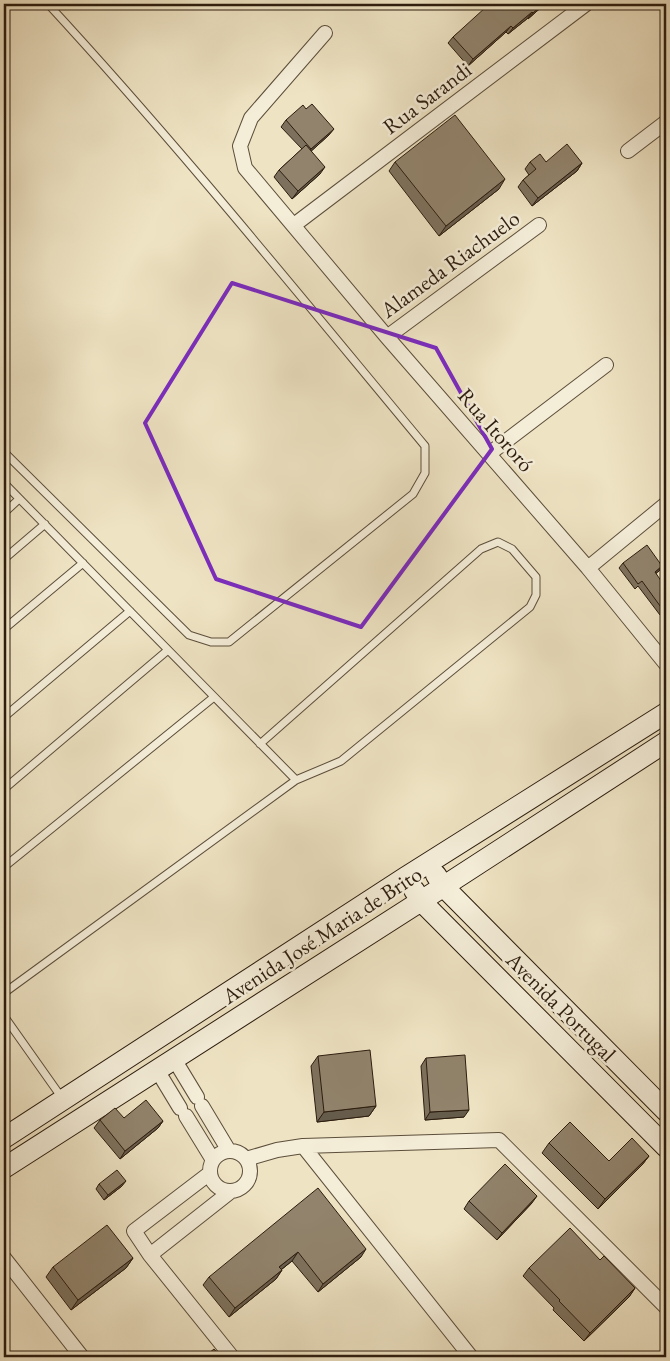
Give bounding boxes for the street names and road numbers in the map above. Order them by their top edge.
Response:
street label: Rua Sarandi [377,55,477,141]
street label: Alameda Riachuelo [374,204,526,325]
street label: Rua Itororó [452,382,541,478]
street label: Avenida José Maria de Brito [216,859,428,1011]
street label: Avenida Portugal [499,945,622,1068]

